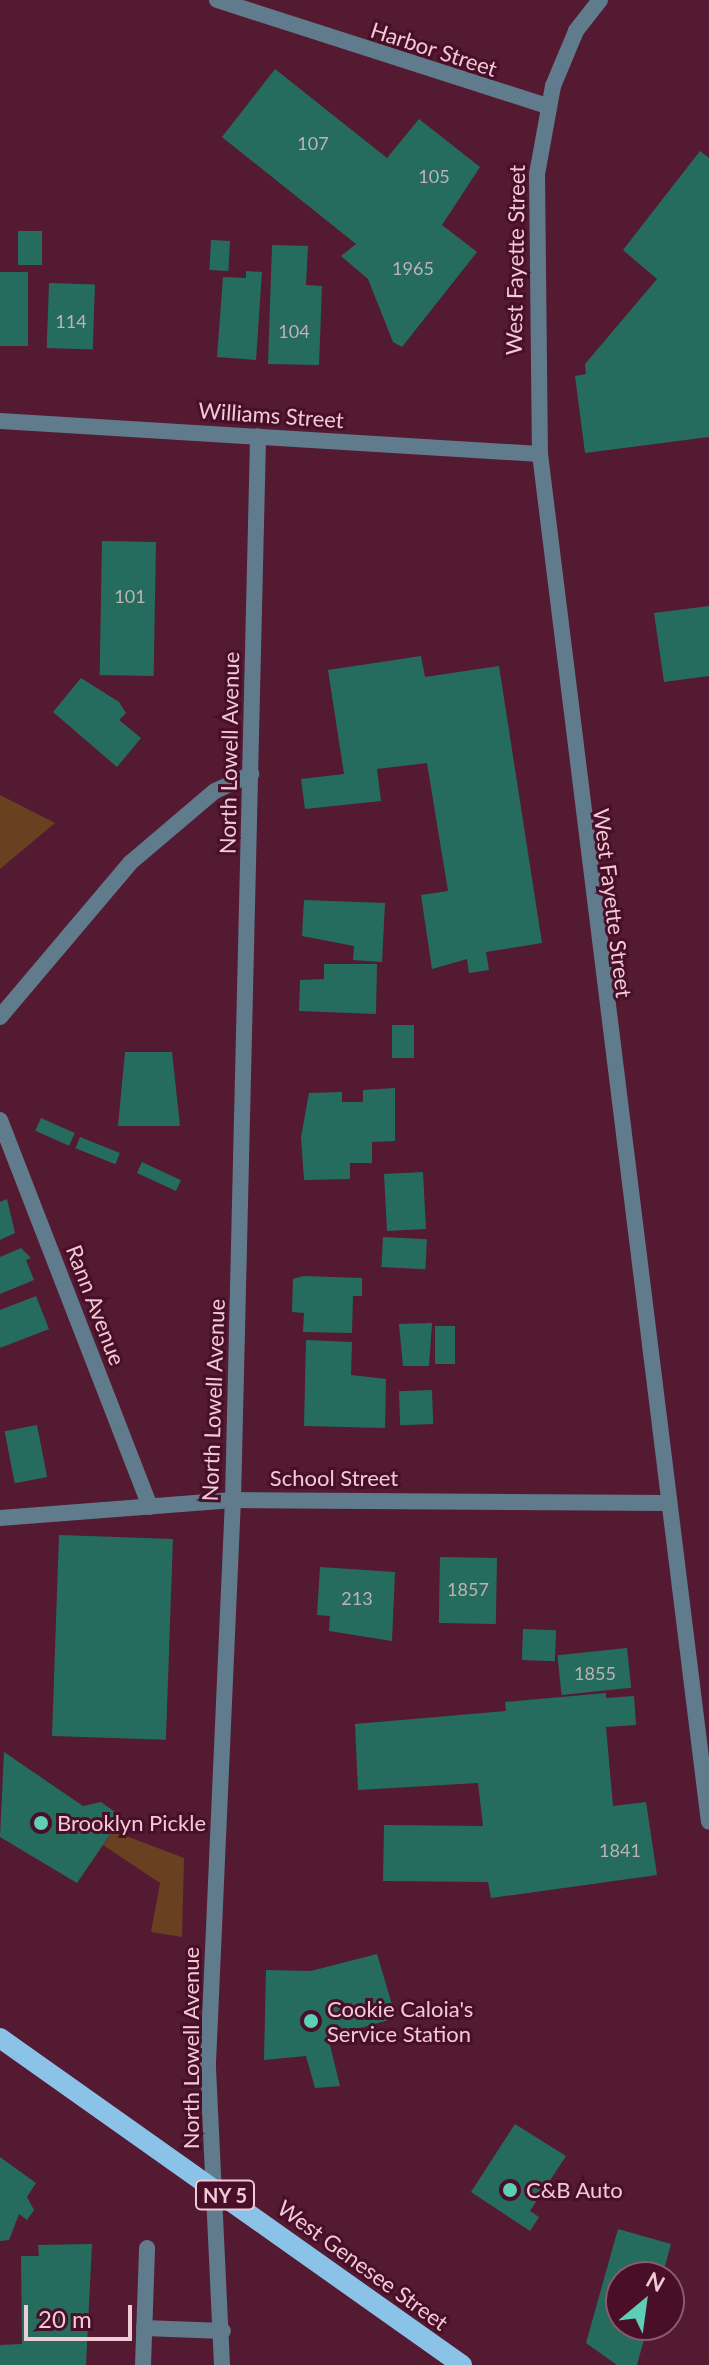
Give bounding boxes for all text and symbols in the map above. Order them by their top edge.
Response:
street label: Harbor Street [367,16,501,82]
house number: 107 [297,132,329,154]
house number: 105 [418,165,450,187]
street label: West Fayette Street [500,165,530,355]
house number: 1965 [392,257,434,279]
house number: 114 [55,310,87,332]
house number: 104 [278,320,310,342]
street label: Williams Street [197,397,345,433]
house number: 101 [114,585,146,607]
street label: North Lowell Avenue [214,651,244,855]
street label: West Fayette Street [588,807,638,999]
street label: Rann Avenue [61,1241,131,1369]
street label: North Lowell Avenue [196,1298,230,1502]
street label: School Street [270,1465,398,1491]
house number: 1857 [447,1578,489,1600]
house number: 213 [341,1587,373,1609]
house number: 1855 [574,1662,616,1684]
place label: Brooklyn Pickle [57,1810,206,1836]
marker: Brooklyn Pickle [32,1814,50,1832]
house number: 1841 [599,1839,641,1861]
street label: North Lowell Avenue [178,1946,204,2150]
place label: Cookie Caloia's Service Station [327,1995,473,2046]
marker: Cookie Caloia's Service Station [302,2012,320,2030]
place label: C&B Auto [526,2177,623,2203]
road number: NY 5 [193,2179,257,2211]
marker: C&B Auto [501,2181,519,2199]
street label: West Genesee Street [273,2194,453,2336]
north arrow [605,2261,685,2341]
text: N [642,2265,670,2297]
scale bar [28,2289,136,2339]
text: 20 m [38,2304,92,2333]

